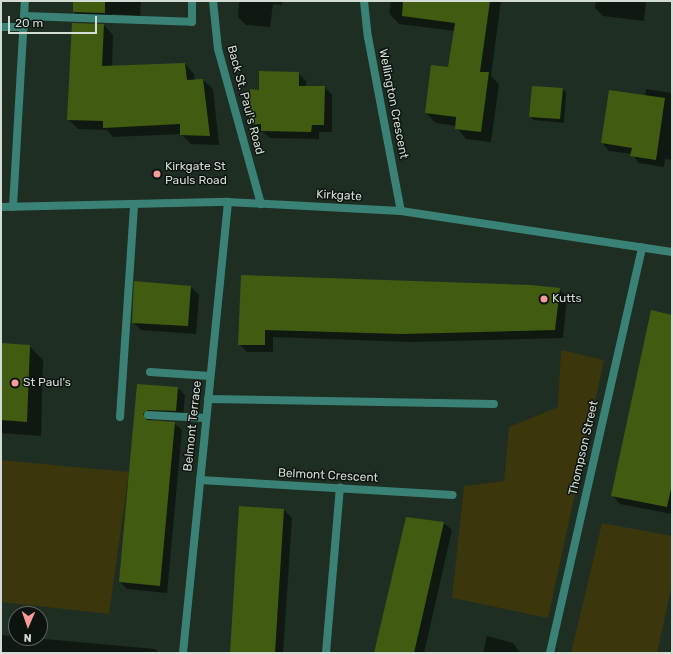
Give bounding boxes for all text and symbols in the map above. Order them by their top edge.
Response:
scale bar [10,8,99,34]
text: 20 m [15,16,43,30]
street label: Back St. Paul's Road [223,44,267,156]
street label: Wellington Crescent [375,48,411,160]
place label: Kirkgate St Pauls Road [165,160,227,188]
marker: Kirkgate St Pauls Road [152,169,162,179]
street label: Kirkgate [316,188,362,204]
place label: Kutts [552,292,582,306]
marker: Kutts [539,294,549,304]
place label: St Paul's [23,376,71,390]
marker: St Paul's [10,378,20,388]
street label: Belmont Terrace [181,380,205,472]
street label: Thompson Street [566,399,602,497]
street label: Belmont Crescent [277,466,379,486]
north arrow [8,606,48,646]
text: N [23,631,32,644]

